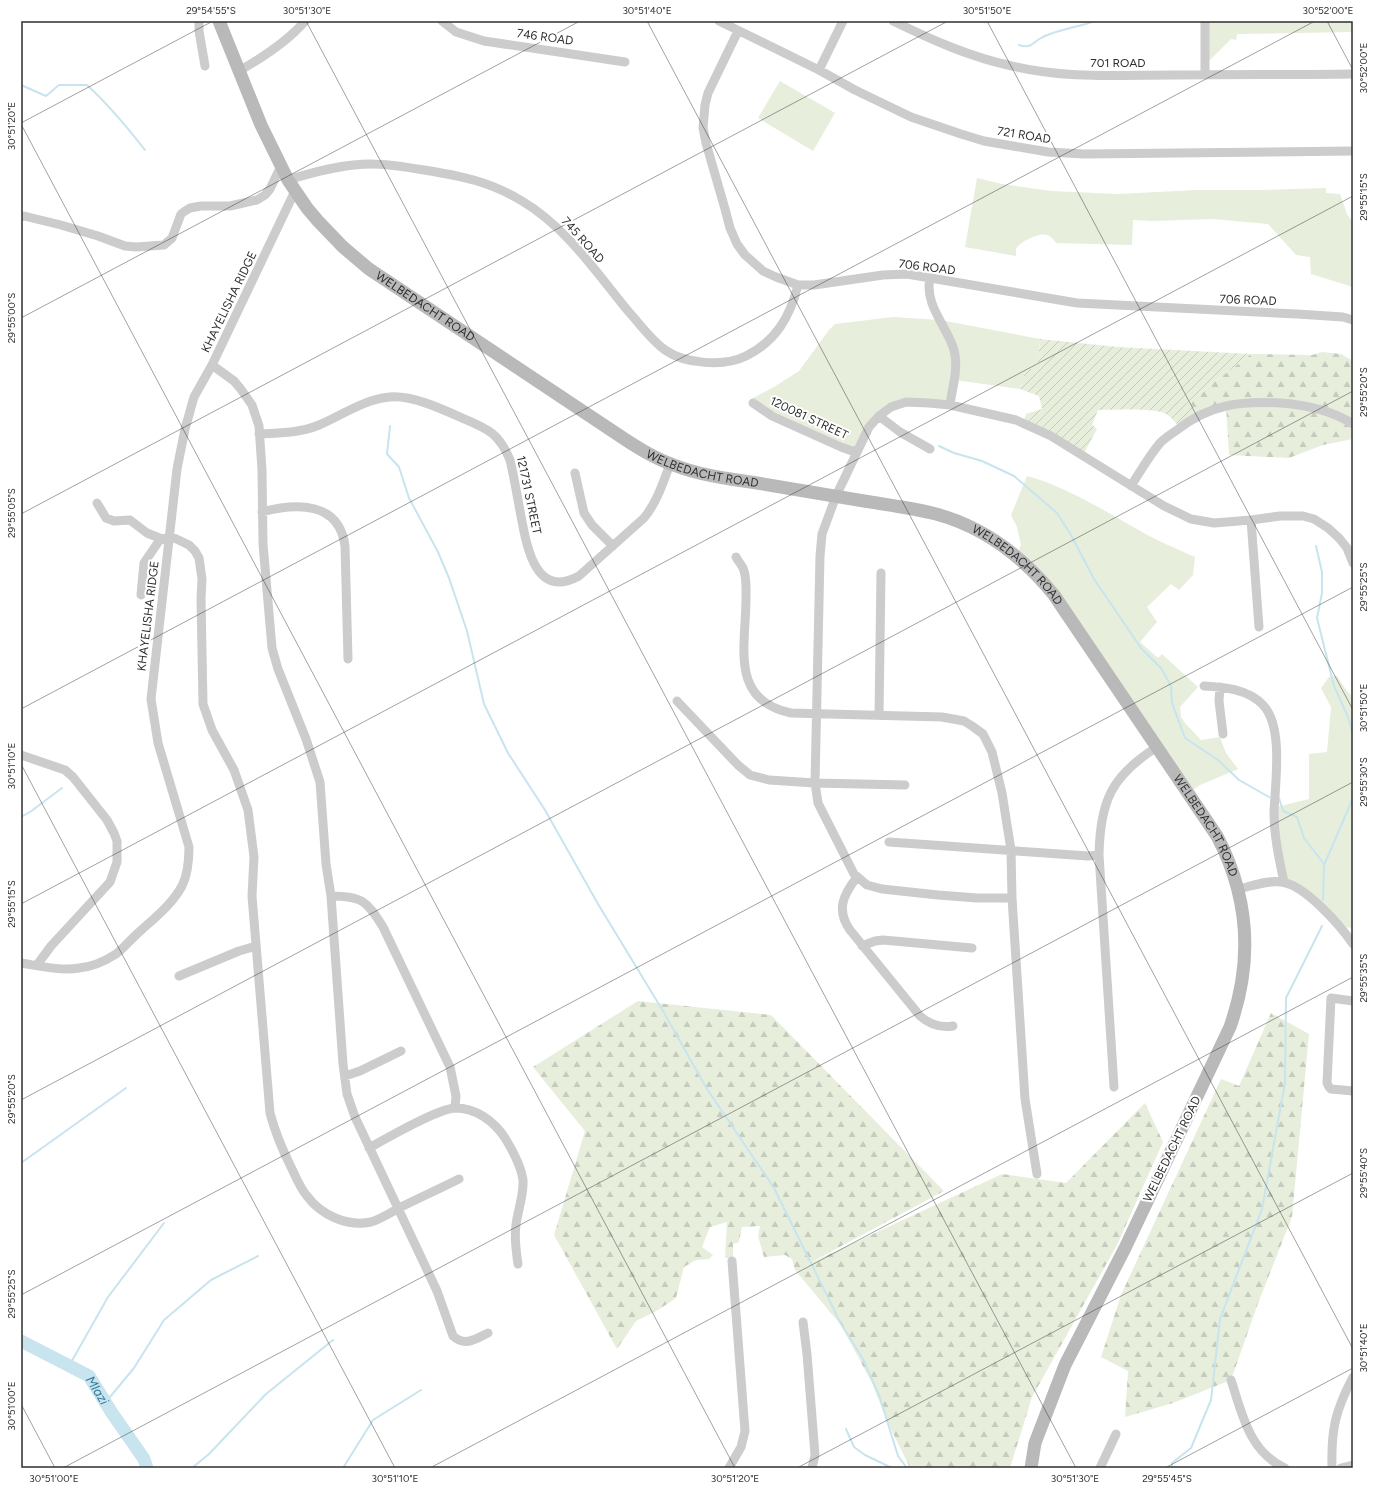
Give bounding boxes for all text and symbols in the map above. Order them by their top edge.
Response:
text: 29°54'55"S [186,4,236,17]
text: 30°51'30"E [283,4,331,17]
text: 30°51'40"E [622,4,672,17]
text: 30°51'50"E [963,4,1011,17]
text: 30°52'00"E [1303,4,1353,17]
street label: 746 ROAD [516,26,574,48]
text: 30°52'00"E [1357,43,1370,93]
street label: 701 ROAD [1090,56,1146,70]
text: 30°51'20"E [5,102,18,150]
street label: 721 ROAD [996,124,1052,146]
text: 29°55'15"S [1357,173,1370,221]
street label: 745 ROAD [559,214,607,266]
street label: KHAYELISHA RIDGE [198,249,260,355]
street label: 706 ROAD [898,257,956,277]
street label: WELBEDACHT ROAD [373,268,477,344]
street label: 706 ROAD [1219,292,1277,308]
text: 29°55'00"S [5,293,18,343]
text: 29°55'20"S [1357,367,1370,417]
street label: 120081 STREET [768,394,851,442]
street label: WELBEDACHT ROAD [644,447,759,490]
street label: 121731 STREET [514,454,544,536]
text: 29°55'05"S [5,488,18,538]
street label: WELBEDACHT ROAD [970,522,1066,607]
street label: KHAYELISHA RIDGE [134,560,162,672]
text: 29°55'25"S [1357,562,1370,612]
text: 30°51'50"E [1357,684,1370,732]
text: 30°51'10"E [5,742,18,790]
text: 29°55'30"S [1357,757,1370,807]
street label: WELBEDACHT ROAD [1171,772,1240,878]
text: 29°55'15"S [5,880,18,928]
text: 29°55'35"S [1357,954,1370,1002]
text: 29°55'20"S [5,1074,18,1124]
street label: WELBEDACHT ROAD [1140,1094,1204,1204]
text: 29°55'40"S [1357,1148,1370,1198]
text: 29°55'25"S [5,1269,18,1319]
text: 30°51'40"E [1357,1323,1370,1373]
water label: Mlazi [83,1373,113,1408]
text: 30°51'00"E [5,1381,18,1431]
text: 30°51'00"E [29,1472,79,1485]
text: 30°51'10"E [371,1472,419,1485]
text: 30°51'20"E [711,1472,759,1485]
text: 30°51'30"E [1051,1472,1099,1485]
text: 29°55'45"S [1142,1472,1192,1485]

